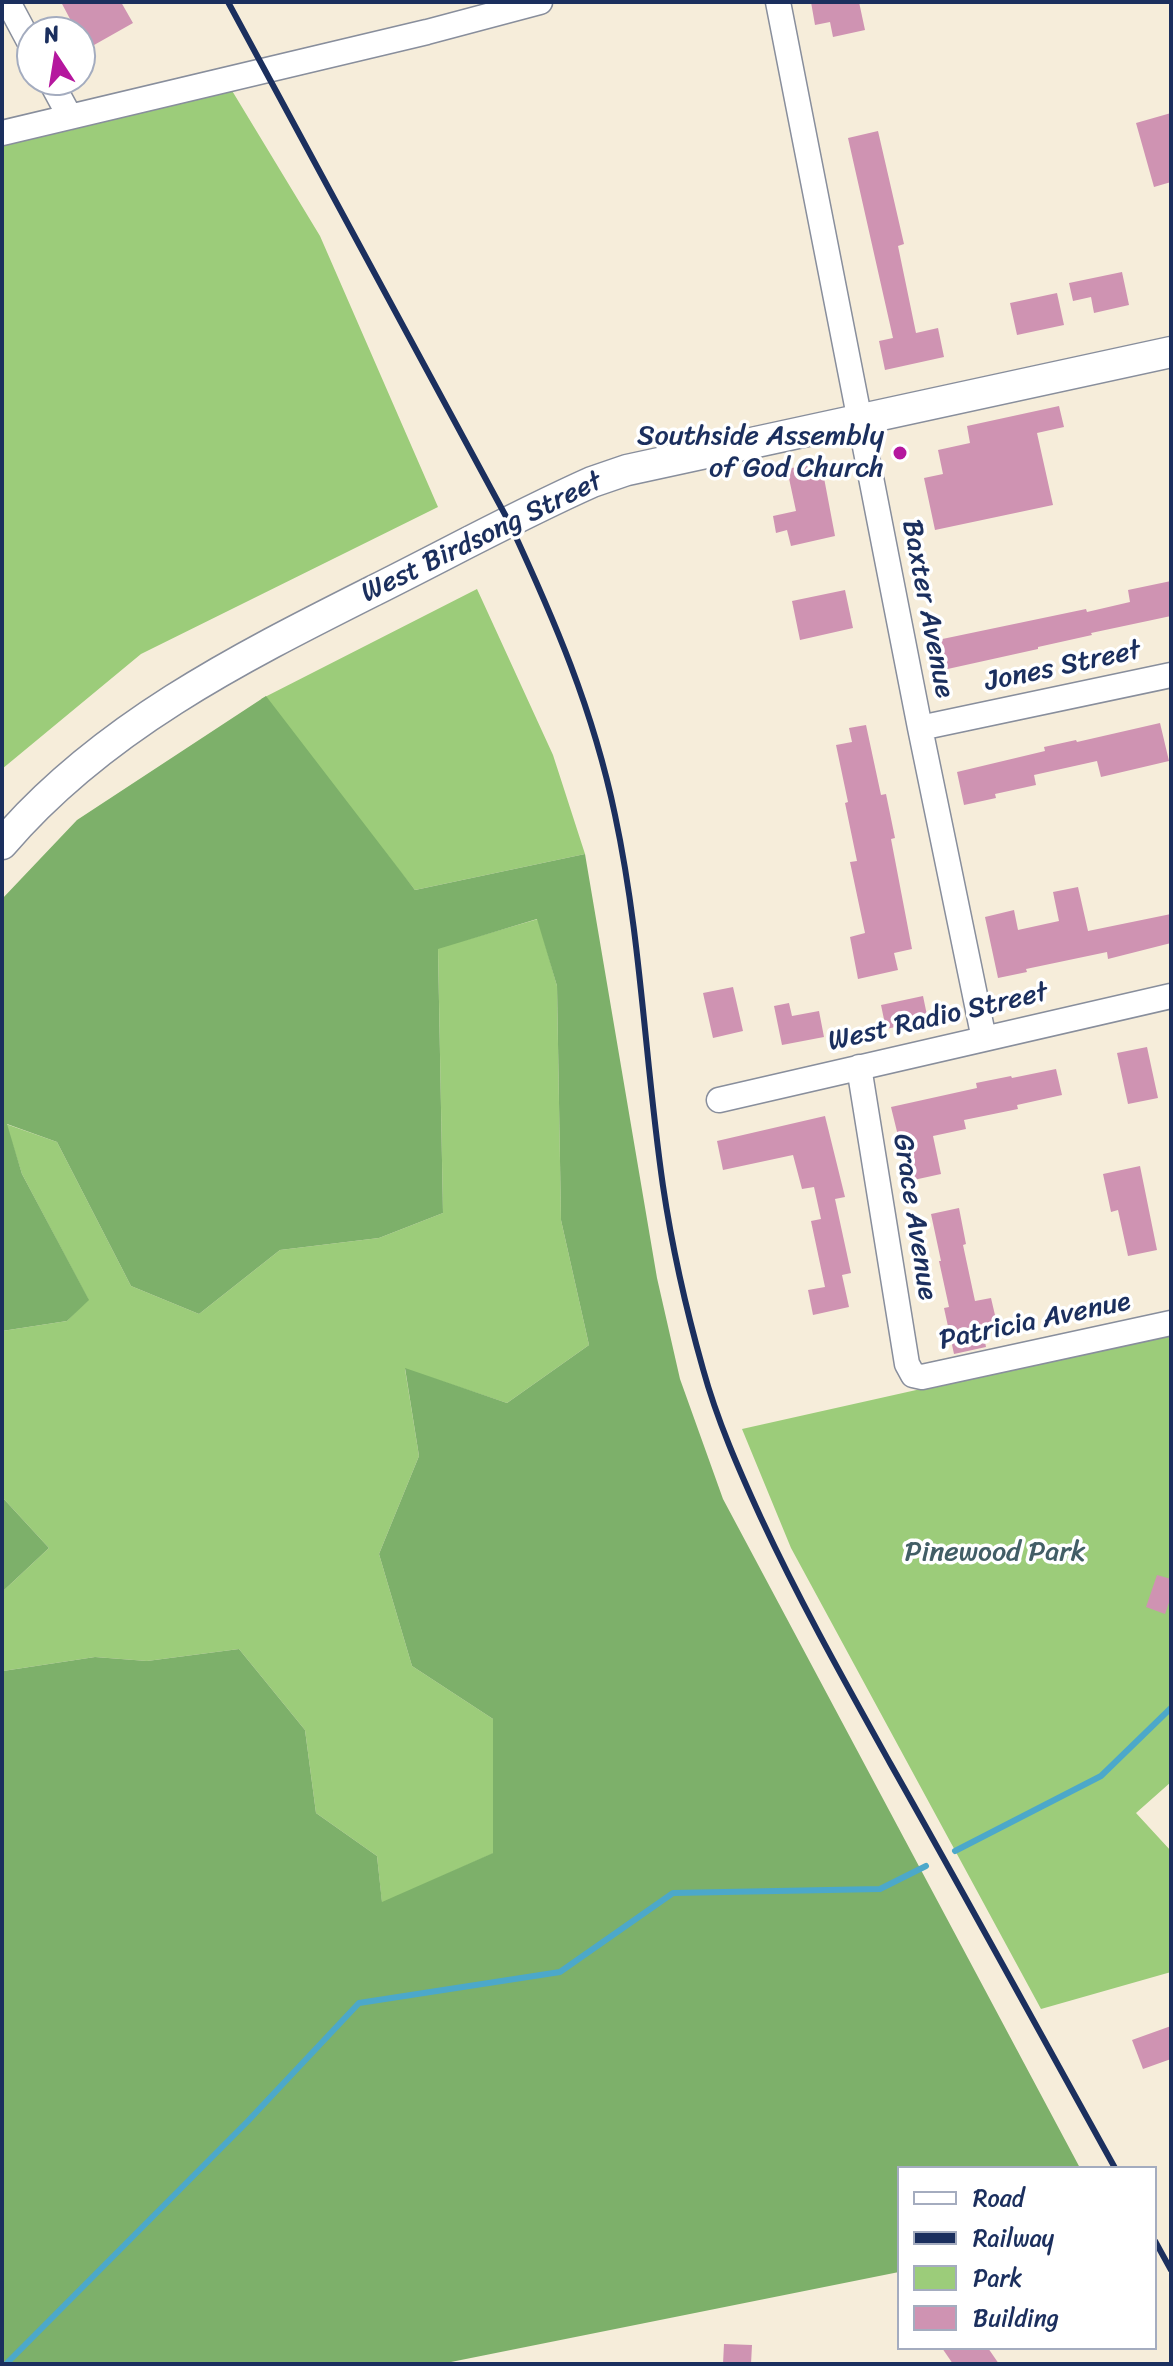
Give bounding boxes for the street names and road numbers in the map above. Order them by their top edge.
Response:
street label: West Birdsong Street [356,465,608,611]
street label: Baxter Avenue [893,517,961,701]
street label: Jones Street [982,634,1144,700]
street label: West Radio Street [825,976,1051,1060]
street label: Grace Avenue [884,1131,944,1303]
street label: Patricia Avenue [936,1285,1134,1359]

